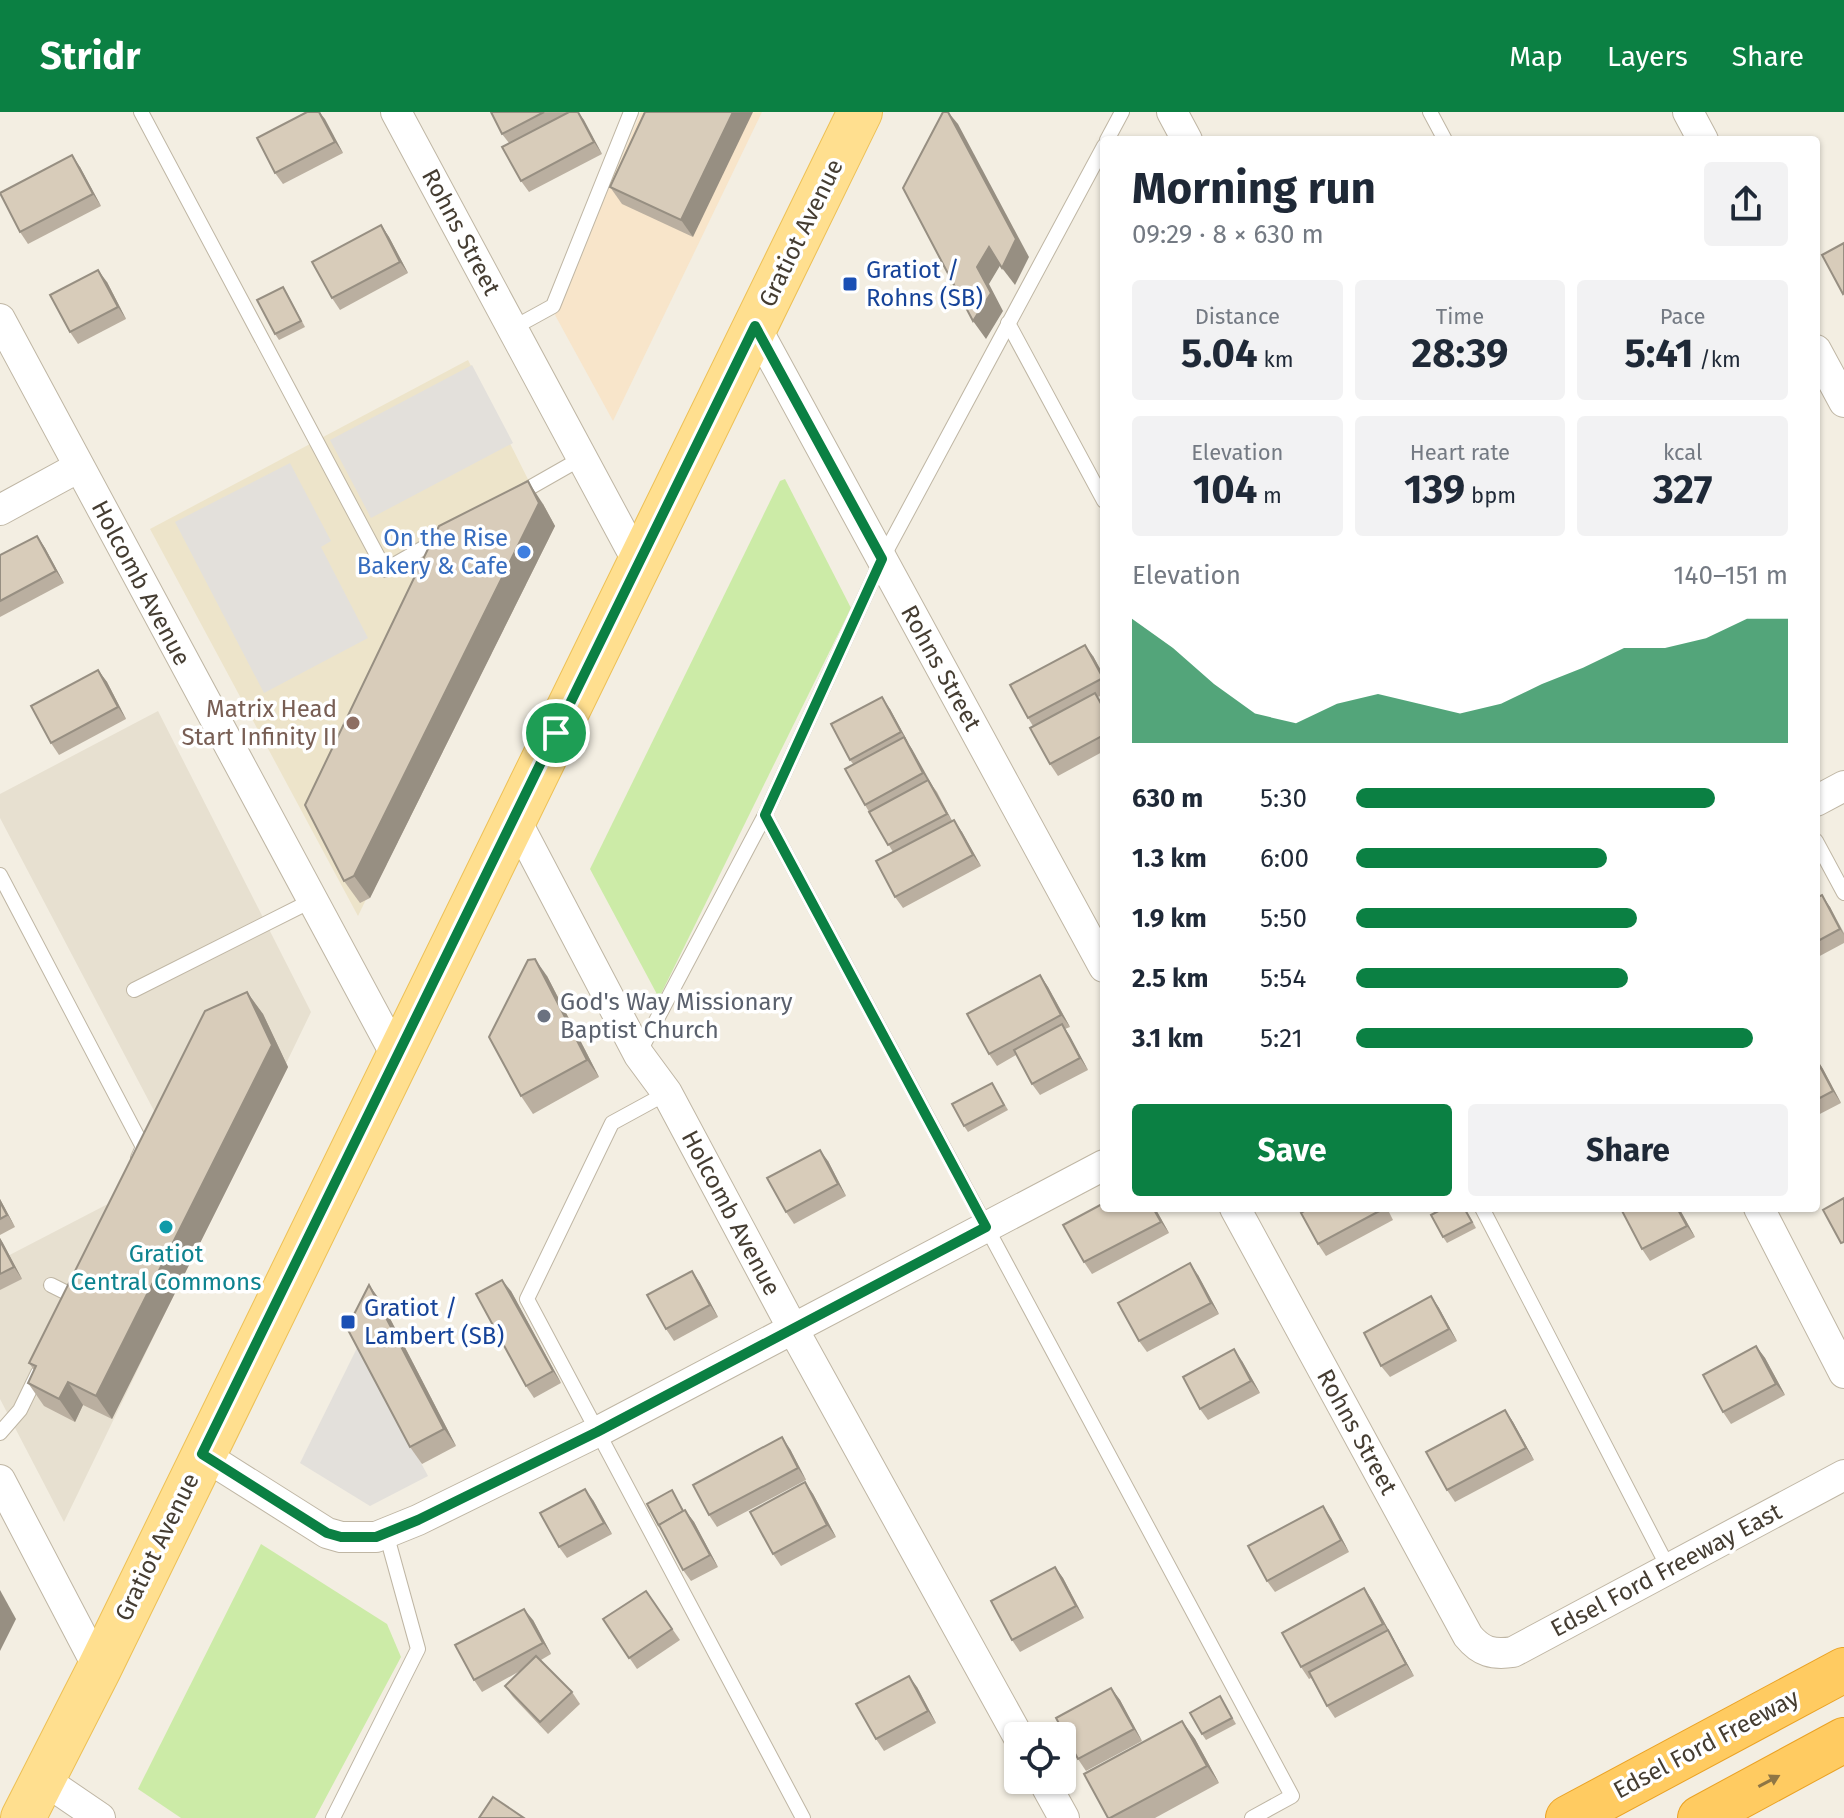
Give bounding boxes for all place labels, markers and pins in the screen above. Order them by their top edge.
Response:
place label: Gratiot / Rohns (SB) [866,256,983,312]
marker: Gratiot / Rohns (SB) [841,275,859,293]
place label: On the Rise Bakery & Cafe [357,524,508,580]
marker: On the Rise Bakery & Cafe [515,543,533,561]
place label: Matrix Head Start Infinity II [181,695,337,751]
pin [522,699,590,767]
marker: Matrix Head Start Infinity II [344,714,362,732]
place label: God's Way Missionary Baptist Church [560,988,793,1044]
marker: God's Way Missionary Baptist Church [535,1007,553,1025]
marker: Gratiot Central Commons [157,1218,175,1236]
place label: Gratiot Central Commons [71,1240,261,1296]
place label: Gratiot / Lambert (SB) [364,1294,504,1350]
marker: Gratiot / Lambert (SB) [339,1313,357,1331]

